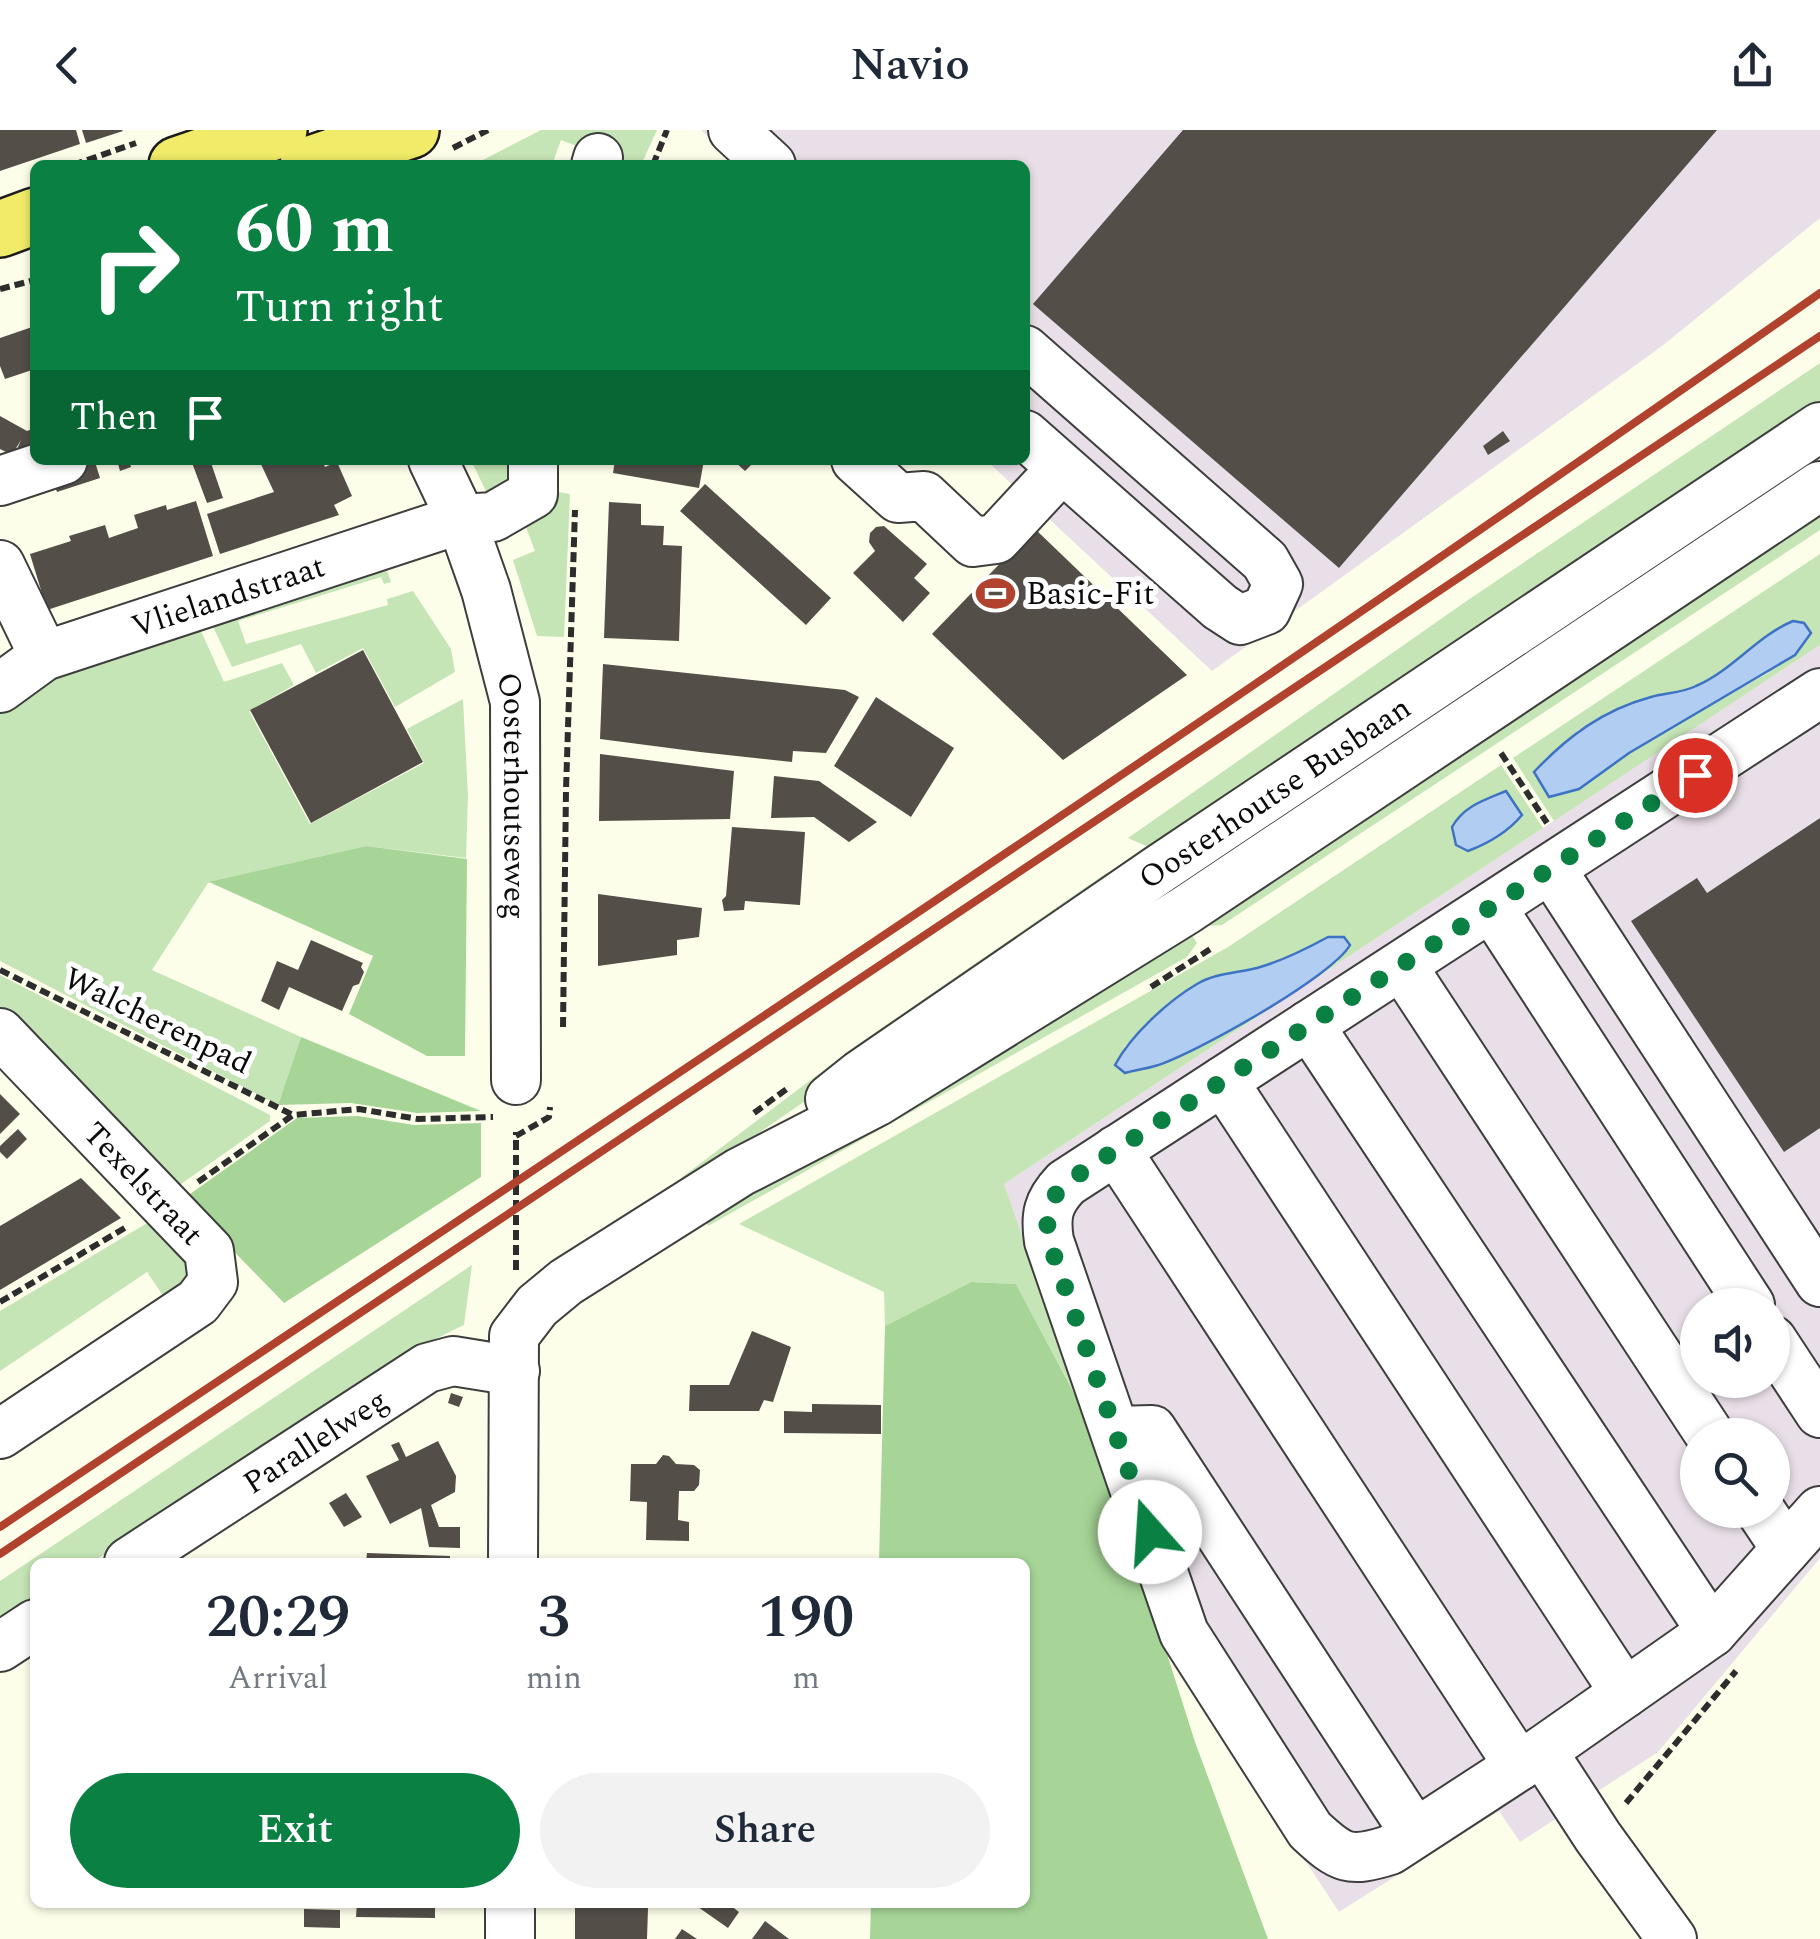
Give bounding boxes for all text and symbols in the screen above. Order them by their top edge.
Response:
text: Navio [850,31,970,100]
icon: back [40,38,95,93]
icon: share [1725,38,1780,93]
text: 60 m [235,177,394,283]
icon: right [70,200,200,330]
text: Turn right [235,273,444,342]
text: Then [70,389,158,447]
icon: arrive [178,390,233,445]
street label: Vlielandstraat [125,542,332,652]
place label: Basic-Fit [1026,570,1155,619]
sports icon: Basic-Fit [975,572,1017,614]
street label: Oosterhoutseweg [482,667,539,920]
street label: Oosterhoutse Busbaan [1129,684,1421,903]
pin [1653,733,1738,818]
icon: arrive [1668,748,1723,803]
street label: Walcherenpad [55,955,260,1088]
street label: Texelstraat [71,1111,215,1258]
map controls [1680,1288,1790,1528]
button: sound [1680,1288,1790,1398]
street label: Parallelweg [233,1377,398,1508]
button: search [1680,1418,1790,1528]
position arrow [1098,1480,1202,1584]
text: 20:29 [206,1572,350,1664]
text: 3 [538,1572,570,1664]
text: 190 [758,1572,854,1664]
text: Arrival [228,1654,328,1703]
text: min [526,1654,582,1703]
text: m [792,1654,820,1703]
button: Exit [70,1773,520,1888]
button: Share [540,1773,990,1888]

